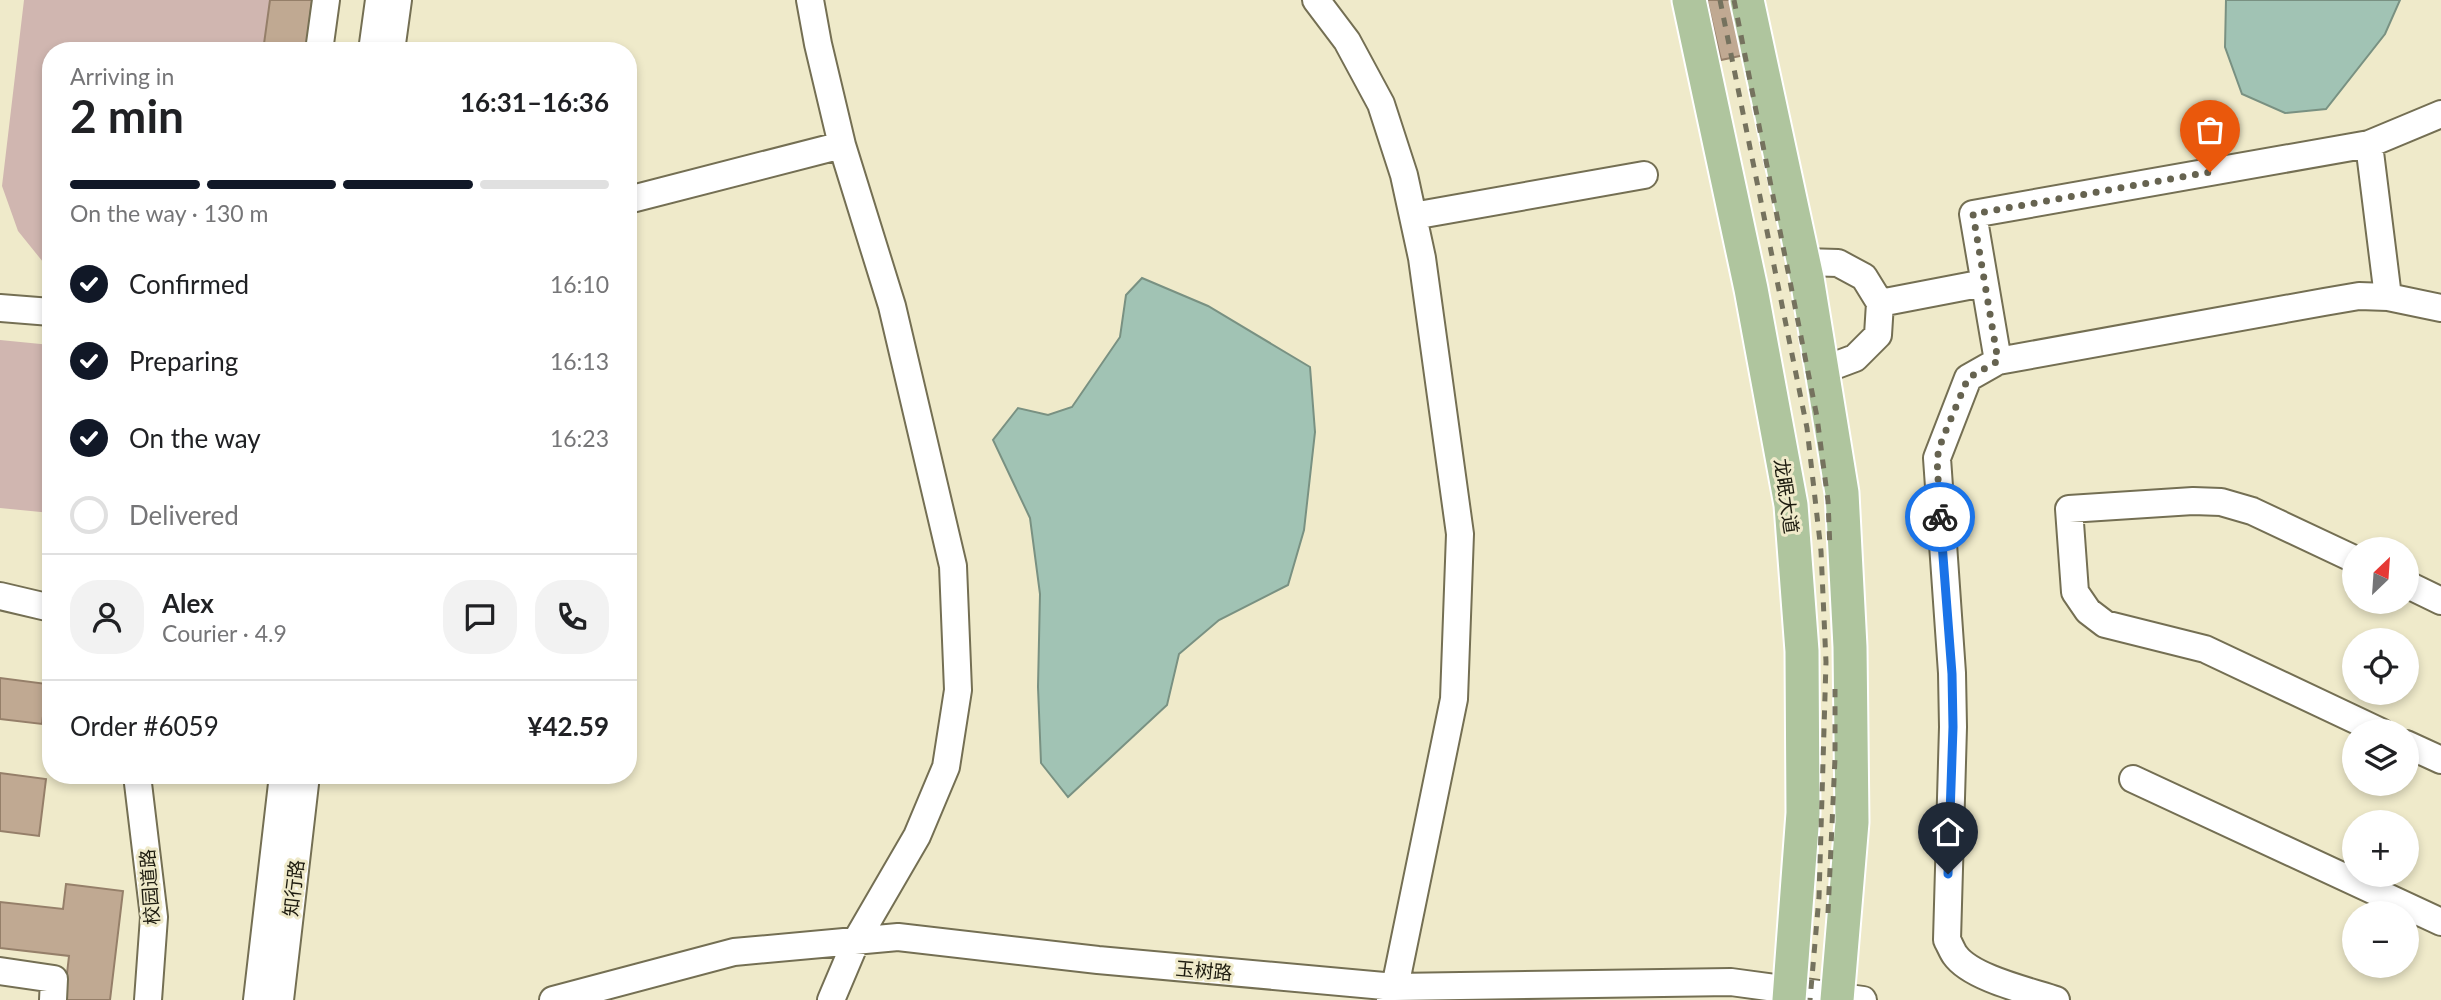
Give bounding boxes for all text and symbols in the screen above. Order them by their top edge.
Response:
text: Arriving in [70,62,174,90]
text: 16:31–16:36 [460,86,609,118]
text: 2 min [70,88,184,143]
pin [2180,100,2240,172]
icon: bag [2191,111,2229,149]
text: On the way · 130 m [70,199,269,227]
icon: check [70,265,108,303]
text: Confirmed [129,268,249,300]
text: 16:10 [550,270,609,298]
icon: check [70,342,108,380]
text: Preparing [129,345,238,377]
text: 16:13 [550,347,609,375]
icon: check [70,419,108,457]
text: On the way [129,422,261,454]
text: 16:23 [550,424,609,452]
street label: 龙眠大道 [1770,457,1804,535]
courier [1905,482,1975,552]
icon: bike [1921,498,1959,536]
text: Delivered [129,499,239,531]
north arrow [2342,537,2418,614]
map controls [2342,537,2419,978]
button: person [70,580,144,654]
button: chat [443,580,517,654]
button: phone [535,580,609,654]
text: Alex [162,587,214,619]
text: Courier · 4.9 [162,619,287,647]
button: locate [2342,628,2419,705]
text: Order #6059 [70,710,219,742]
text: ¥42.59 [527,710,609,742]
button: layers [2342,719,2419,796]
pin [1918,802,1978,874]
button: + [2342,810,2419,887]
icon: home [1929,813,1967,851]
street label: 校园道路 [135,848,163,926]
street label: 知行路 [278,858,308,918]
button: − [2342,901,2419,978]
street label: 玉树路 [1175,956,1233,984]

